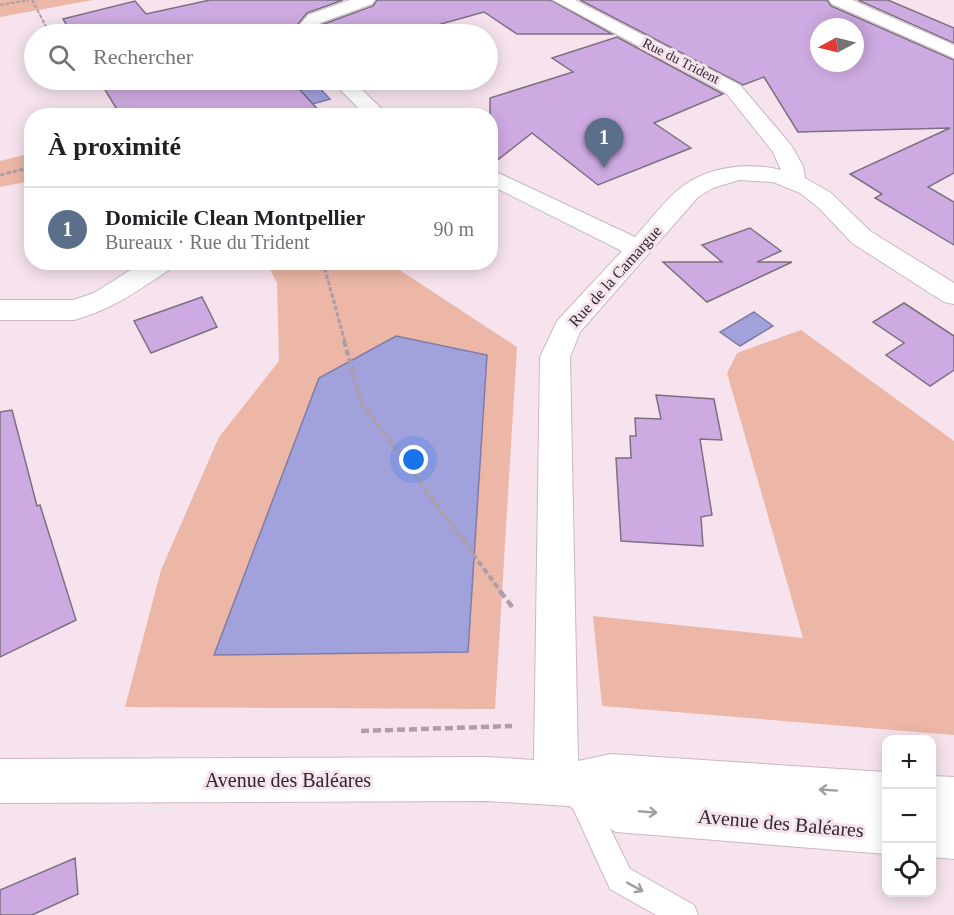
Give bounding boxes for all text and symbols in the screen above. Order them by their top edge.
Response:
north arrow [810,18,864,72]
search box [24,24,498,90]
street label: Rue du Trident [640,35,722,87]
icon: search [45,41,78,74]
text: Rechercher [93,44,193,69]
pin: 1 [584,118,624,168]
text: À proximité [48,132,181,161]
text: Domicile Clean Montpellier [105,205,365,230]
text: 1 [63,218,73,240]
text: 90 m [433,218,474,240]
street label: Rue de la Camargue [565,222,666,331]
text: Bureaux · Rue du Trident [105,231,309,253]
your location [399,445,428,474]
map controls [882,735,936,897]
button: + [882,735,936,789]
street label: Avenue des Baléares [205,769,371,791]
one-way arrow [819,785,839,796]
button: − [882,789,936,843]
street label: Avenue des Baléares [697,805,865,841]
one-way arrow [637,806,657,817]
button: locate [882,843,936,897]
one-way arrow [625,882,643,893]

